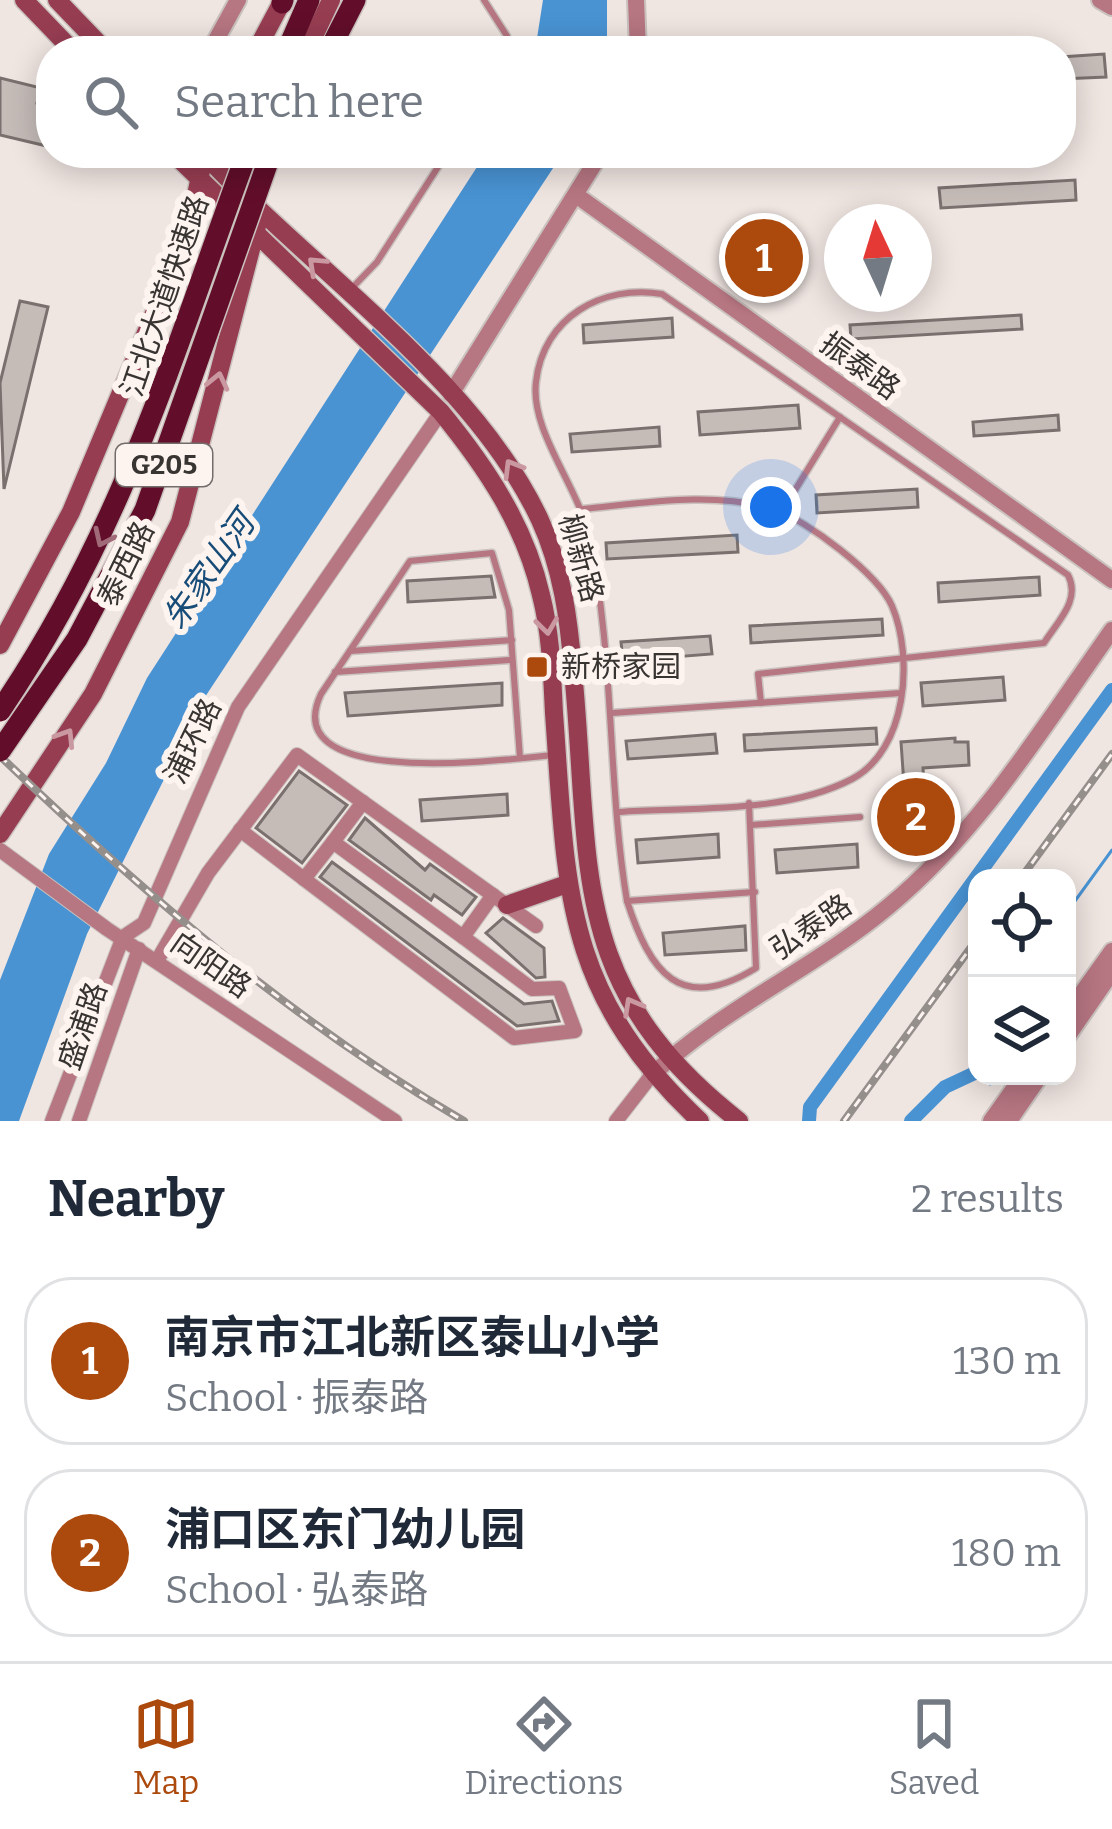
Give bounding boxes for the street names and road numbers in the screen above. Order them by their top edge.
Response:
street label: 江北大道快速路 [114,191,216,401]
street label: 振泰路 [813,325,907,407]
road number: G205 [116,444,212,486]
street label: 柳新路 [551,510,611,606]
street label: 泰西路 [90,516,162,612]
street label: 浦环路 [157,693,229,789]
street label: 弘泰路 [764,887,858,967]
street label: 向阳路 [164,924,258,1006]
street label: 盛浦路 [51,978,115,1074]

